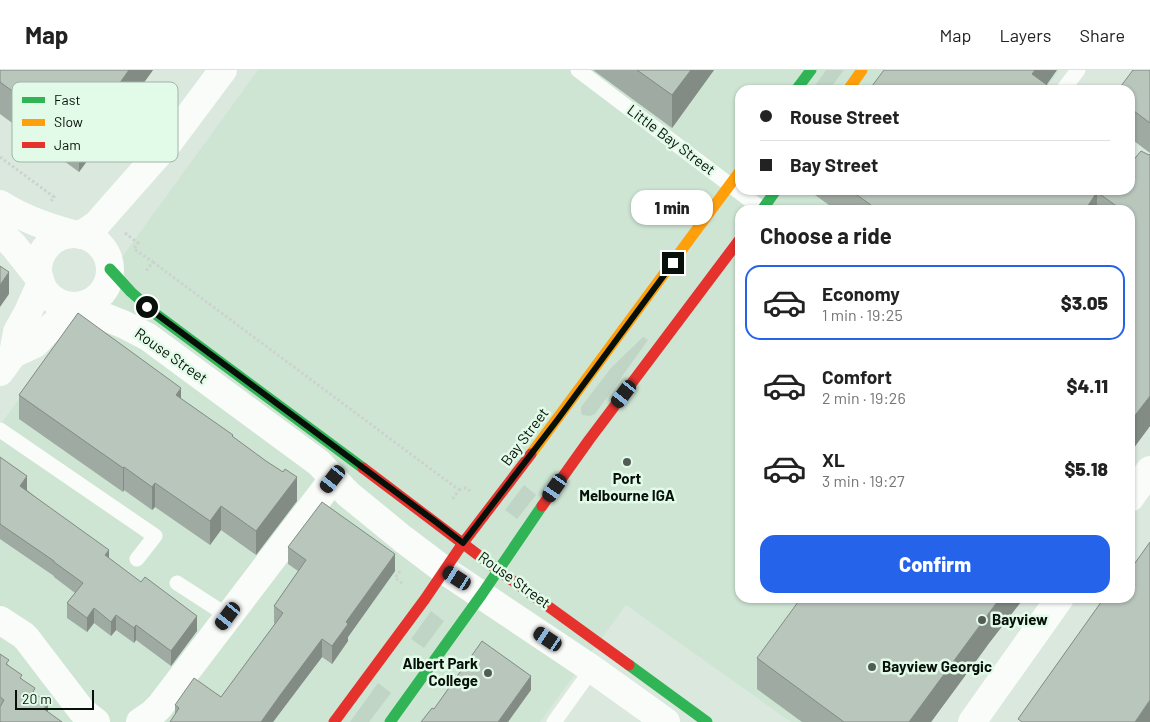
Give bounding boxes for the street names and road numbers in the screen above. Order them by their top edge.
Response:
street label: Little Bay Street [624,100,719,178]
street label: Rouse Street [132,324,211,387]
street label: Bay Street [497,404,552,469]
street label: Rouse Street [475,547,554,611]

